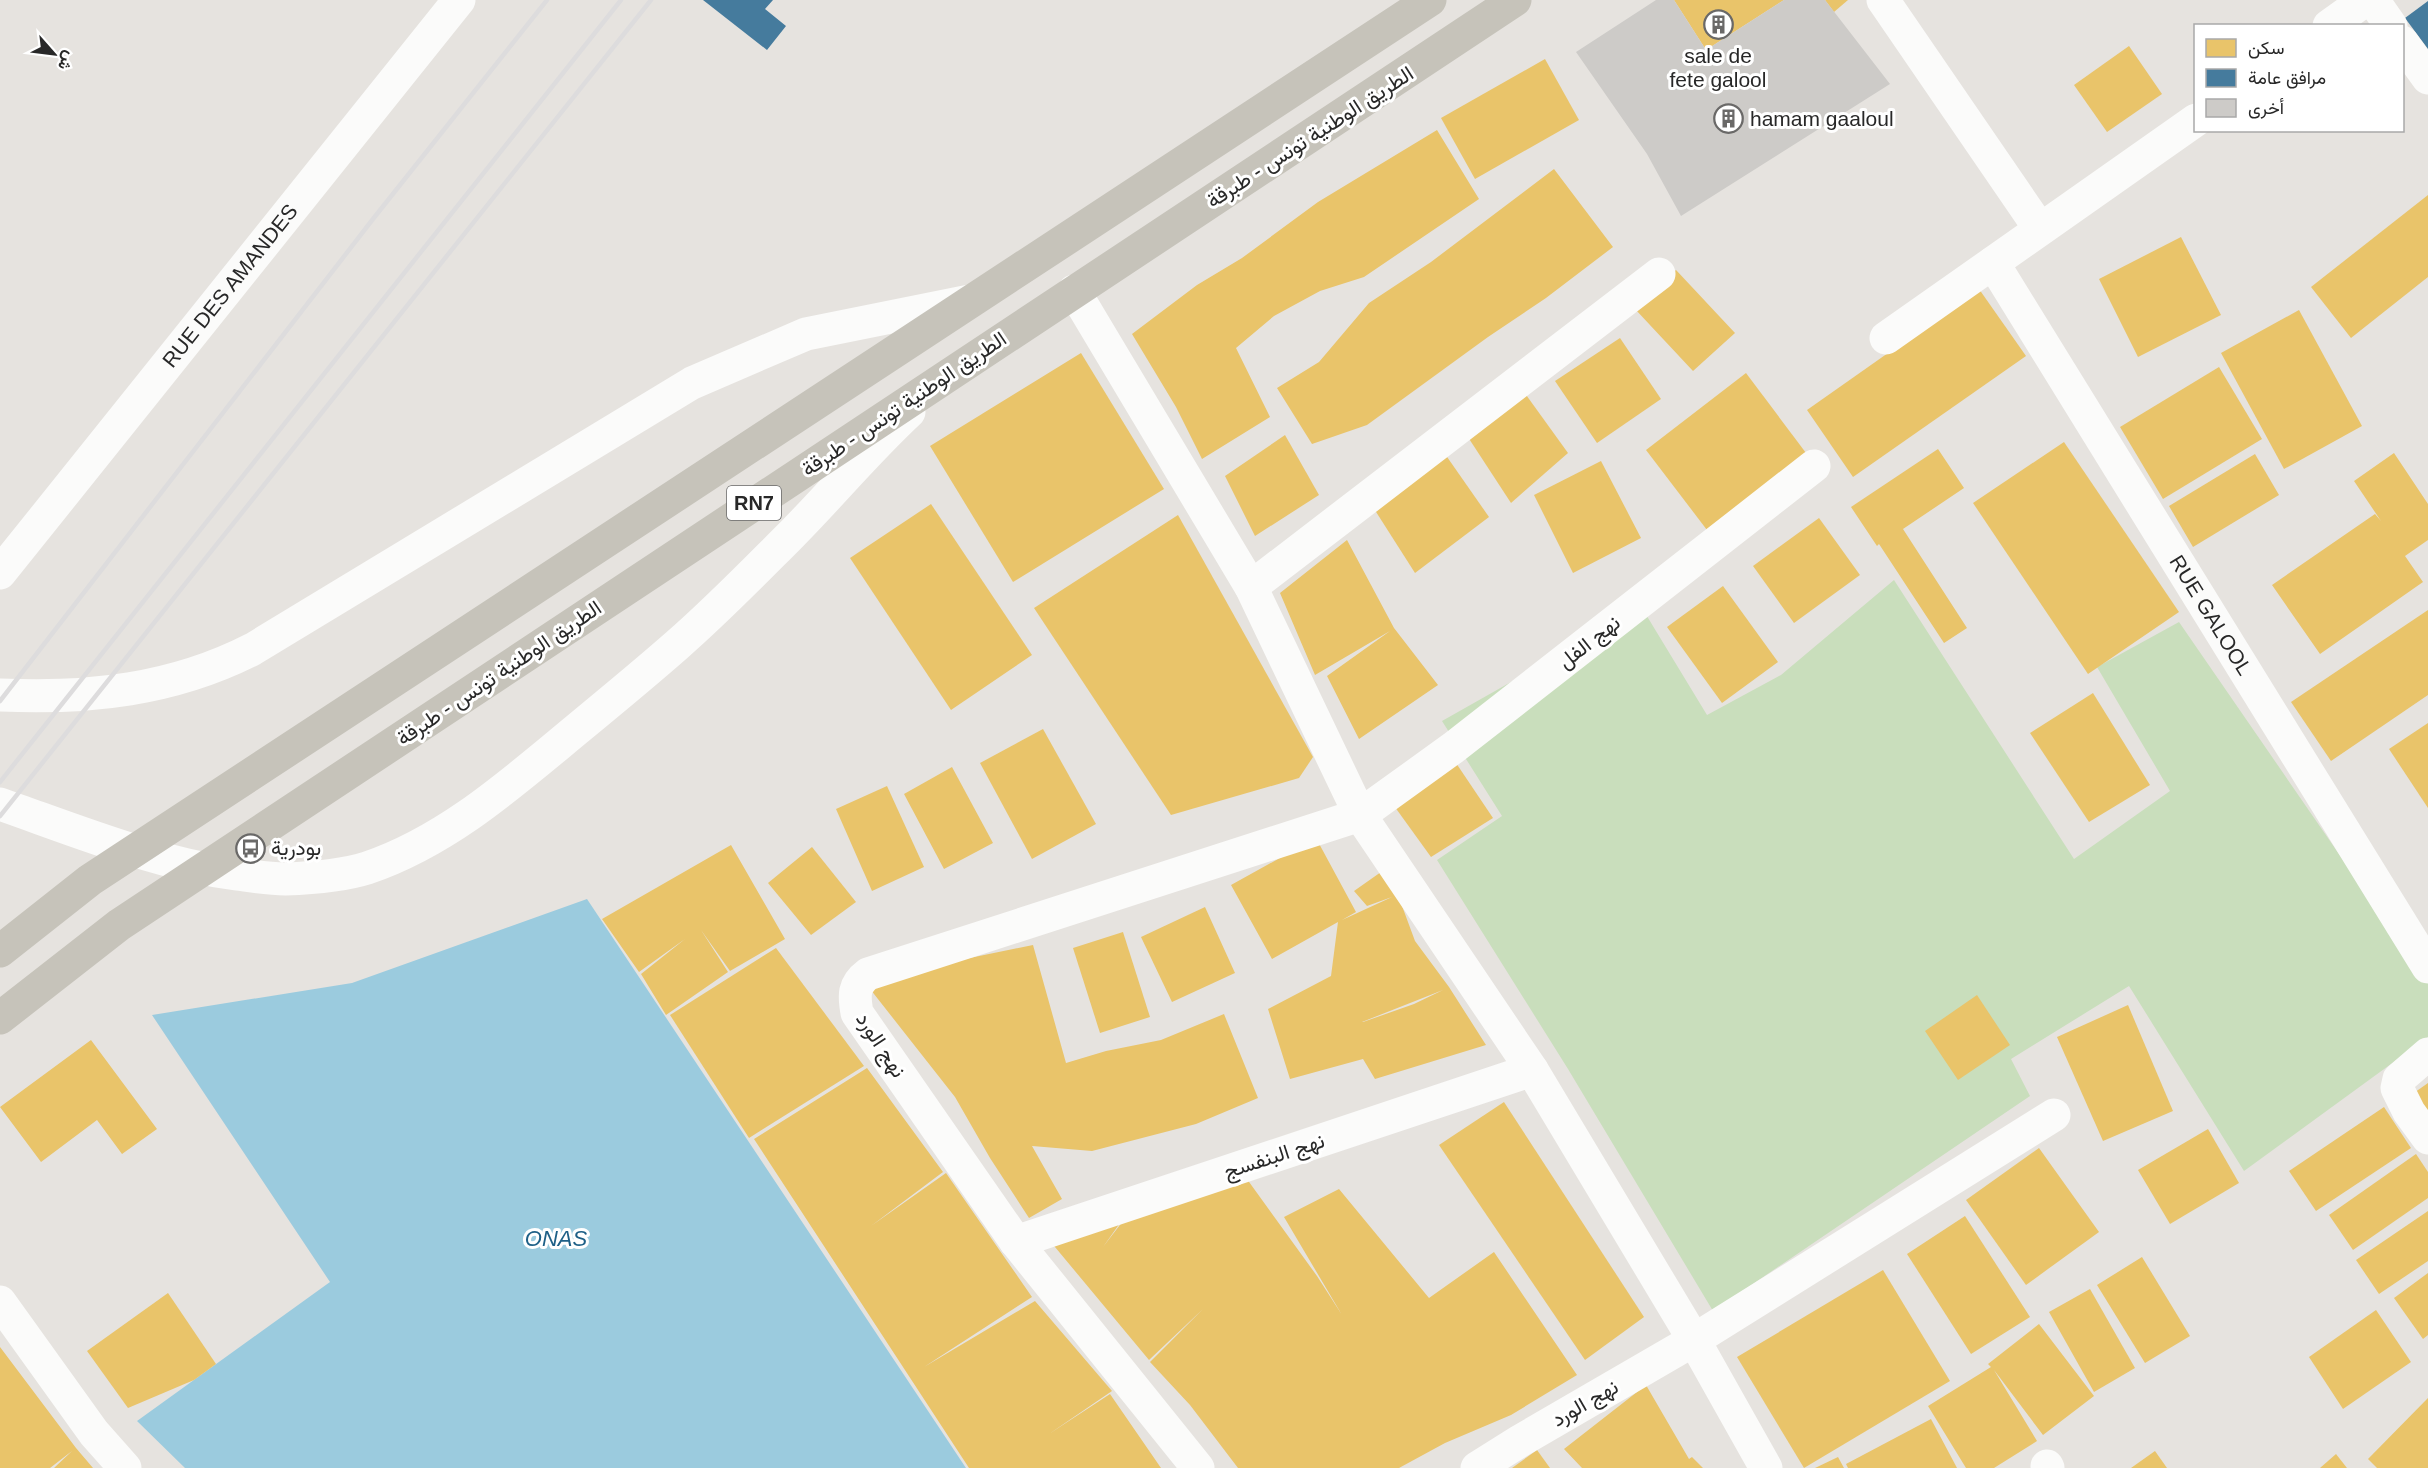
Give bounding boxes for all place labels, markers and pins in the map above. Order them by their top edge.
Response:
building icon: sale de fete galool [1702,9,1734,41]
place label: sale de fete galool [1670,44,1766,91]
building icon: hamam gaaloul [1713,103,1745,135]
place label: hamam gaaloul [1750,107,1894,130]
bus stop icon: بودرية [234,832,266,864]
place label: بودرية [271,836,321,861]

